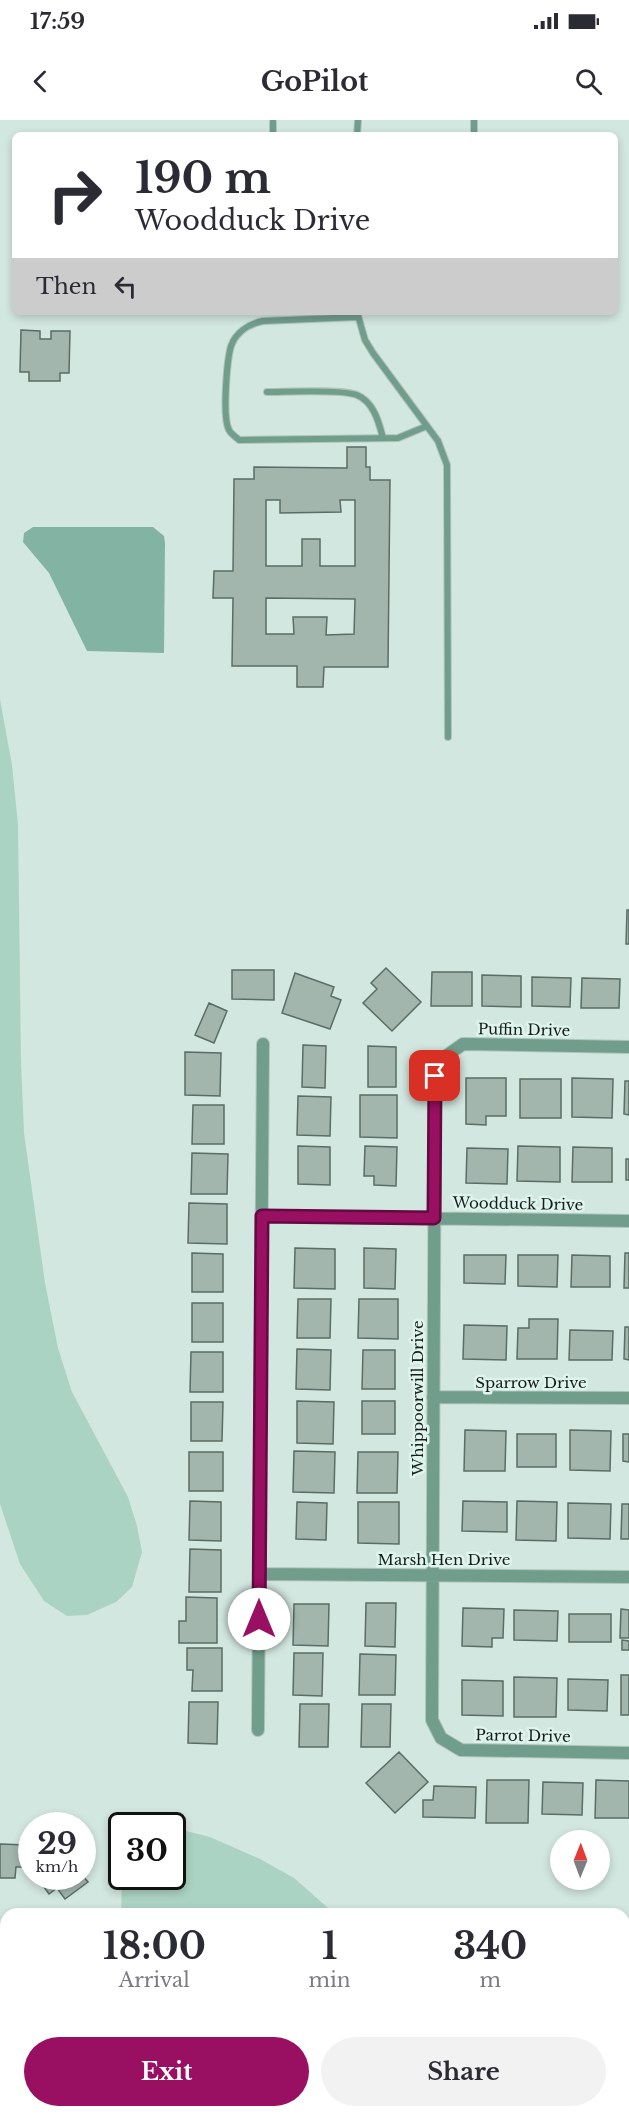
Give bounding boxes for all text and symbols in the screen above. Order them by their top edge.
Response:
text: 17:59 [30,8,85,35]
icon: back [24,65,57,98]
text: GoPilot [261,65,368,98]
icon: search [572,65,605,98]
text: 190 m [135,152,271,204]
icon: right [36,156,114,234]
text: Woodduck Drive [135,204,370,237]
icon: left [109,270,142,303]
text: Then [36,273,97,300]
street label: Puffin Drive [478,1019,570,1040]
pin [409,1050,460,1101]
icon: arrive [418,1059,451,1092]
street label: Woodduck Drive [452,1193,583,1214]
street label: Whippoorwill Drive [408,1320,427,1477]
street label: Sparrow Drive [475,1373,587,1392]
street label: Marsh Hen Drive [378,1550,510,1569]
position arrow [227,1587,291,1651]
street label: Parrot Drive [475,1725,571,1746]
speed limit sign: 30 [108,1812,186,1890]
text: 29 [37,1825,77,1862]
north arrow [550,1830,610,1890]
map controls [550,1830,610,1890]
text: km/h [36,1857,78,1876]
text: 18:00 [103,1924,206,1969]
text: 1 [322,1924,337,1969]
text: 340 [453,1924,527,1969]
text: Arrival [119,1968,190,1992]
text: min [309,1968,351,1992]
text: m [480,1968,501,1992]
button: Exit [24,2037,309,2106]
button: Share [321,2037,606,2106]

